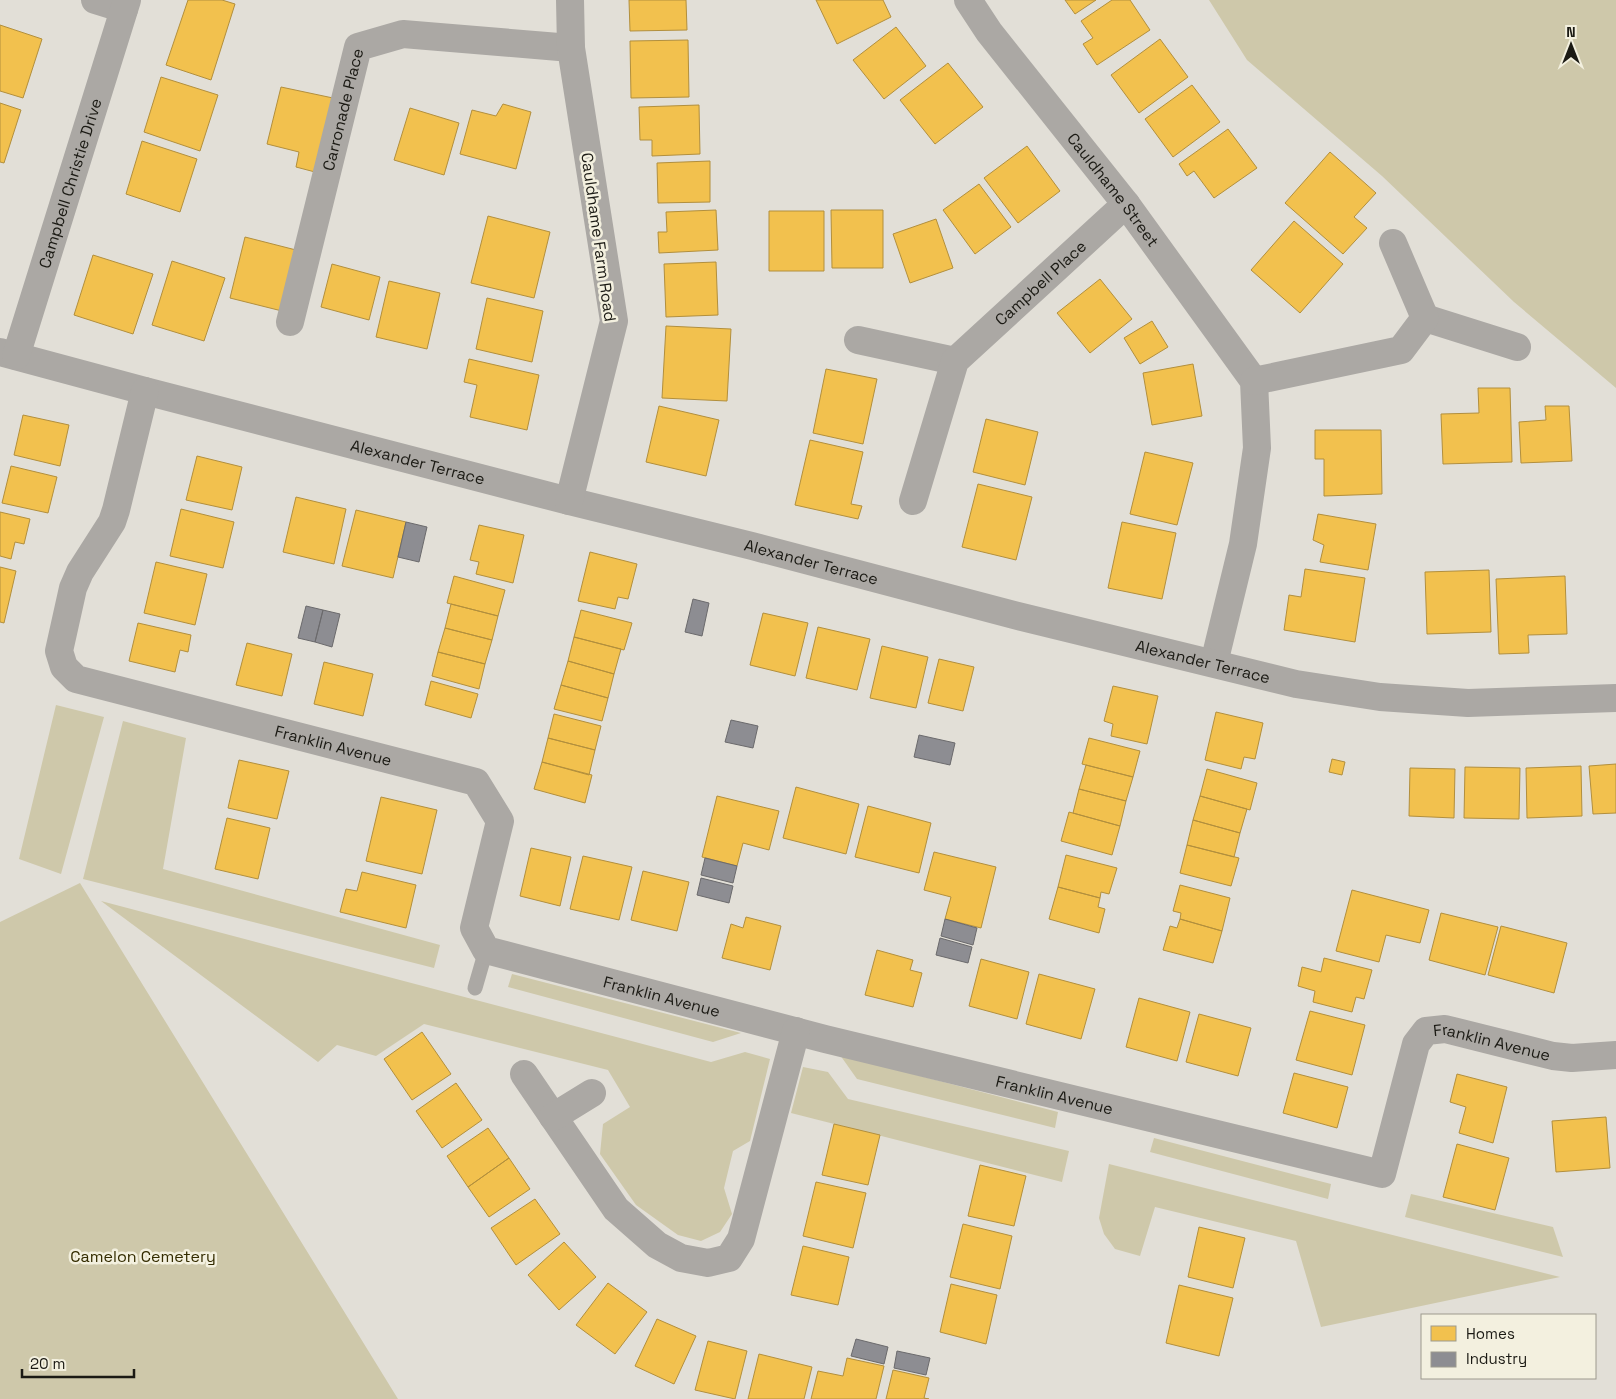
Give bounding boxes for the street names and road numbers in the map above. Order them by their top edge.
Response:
street label: Carronade Place [318,46,368,173]
street label: Campbell Christie Drive [34,96,107,271]
street label: Cauldhame Street [1062,129,1163,251]
street label: Cauldhame Farm Road [576,151,621,323]
street label: Campbell Place [991,236,1091,330]
street label: Alexander Terrace [348,435,487,490]
street label: Alexander Terrace [742,534,881,590]
street label: Alexander Terrace [1133,635,1272,688]
street label: Franklin Avenue [272,721,394,771]
street label: Franklin Avenue [601,971,722,1022]
street label: Franklin Avenue [1432,1019,1553,1066]
street label: Franklin Avenue [994,1071,1115,1119]

